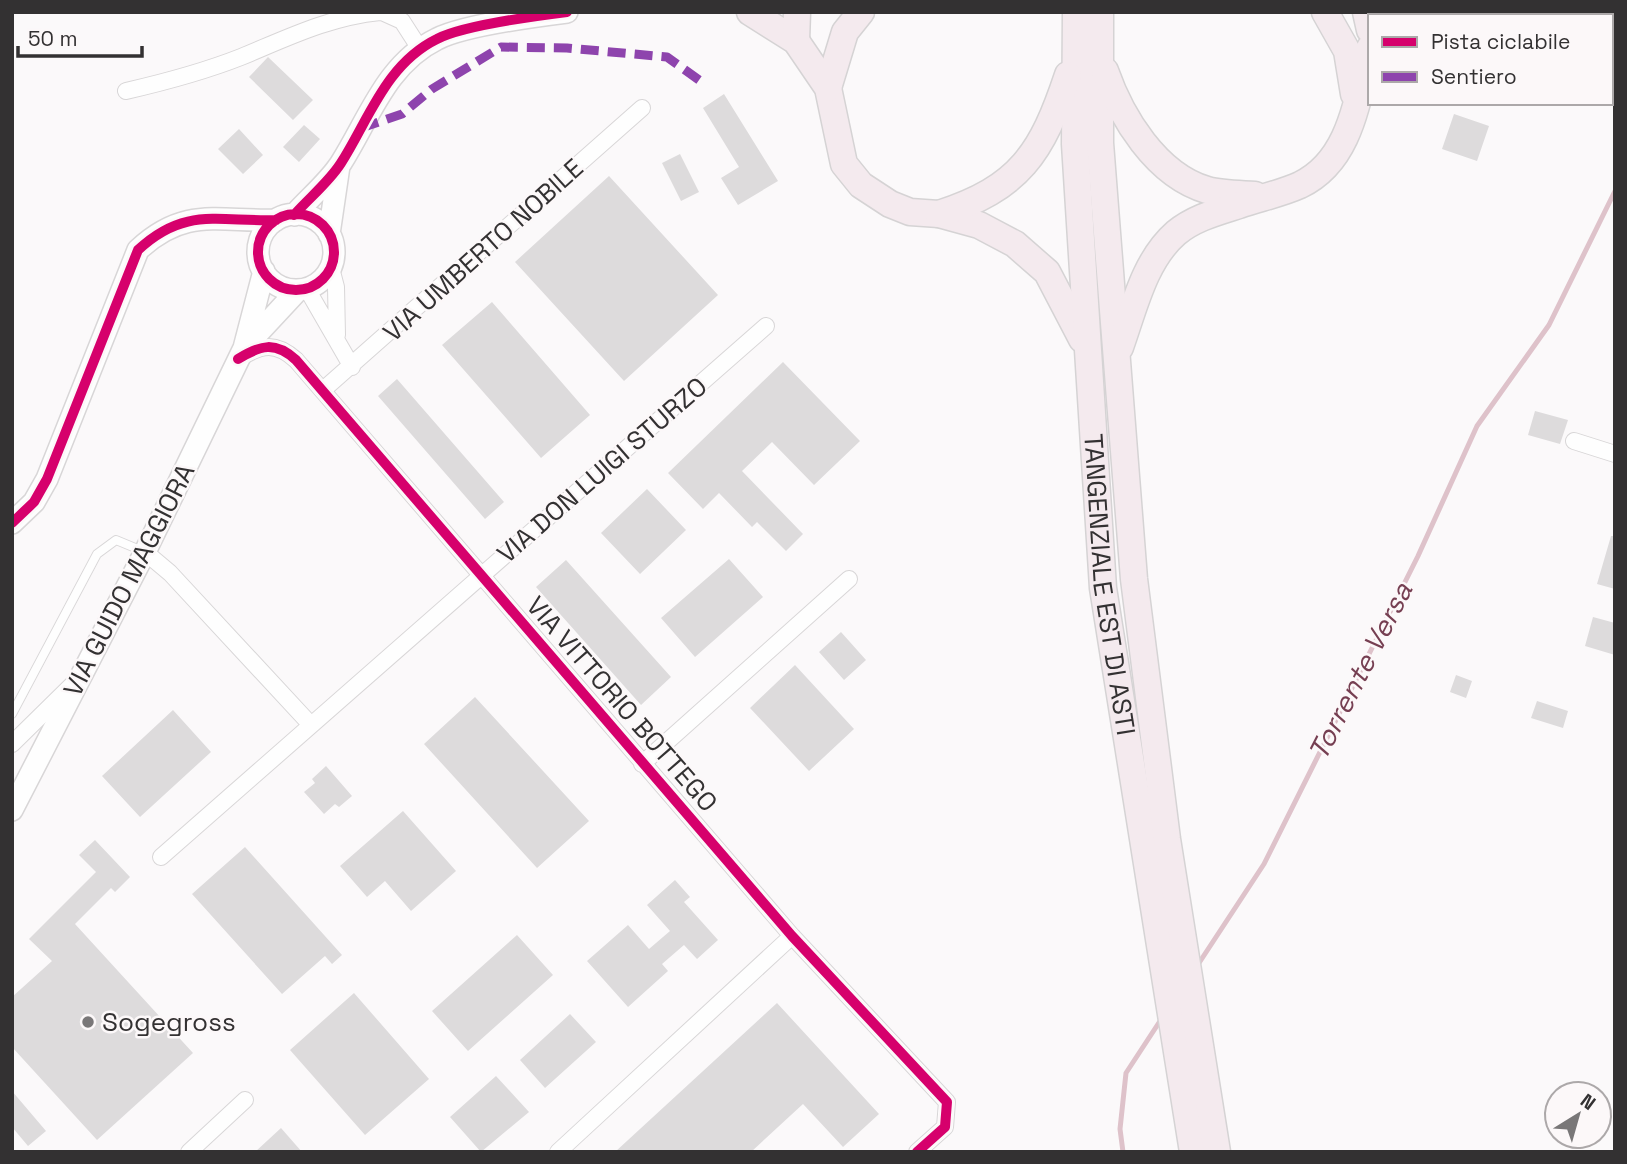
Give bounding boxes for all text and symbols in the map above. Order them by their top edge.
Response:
scale bar [18,14,142,58]
legend [1368,14,1613,105]
text: 50 m [28,25,78,52]
text: Pista ciclabile [1431,28,1570,55]
text: Sentiero [1431,63,1517,90]
street label: VIA UMBERTO NOBILE [376,151,590,349]
street label: VIA DON LUIGI STURZO [490,369,714,571]
street label: TANGENZIALE EST DI ASTI [1076,433,1143,738]
street label: VIA GUIDO MAGGIORA [56,458,202,702]
water label: Torrente Versa [1300,575,1421,766]
street label: VIA VITTORIO BOTTEGO [519,589,725,819]
place label: Sogegross [102,1005,236,1039]
marker: Sogegross [80,1014,96,1030]
north arrow [1543,1080,1613,1150]
text: N [1575,1088,1601,1116]

